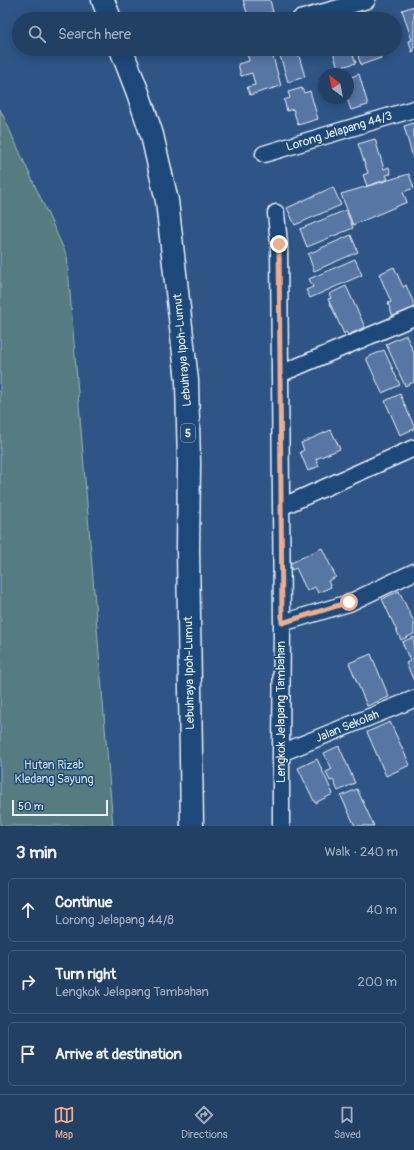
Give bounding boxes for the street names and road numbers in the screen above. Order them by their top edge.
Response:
street label: Lorong Jelapang 44/3 [284,108,394,155]
street label: Lebuhraya Ipoh-Lumut [170,293,195,407]
road number: 5 [181,424,195,442]
street label: Lebuhraya Ipoh-Lumut [181,616,198,730]
street label: Lengkok Jelapang Tambahan [274,641,289,783]
street label: Jalan Sekolah [313,707,382,746]

